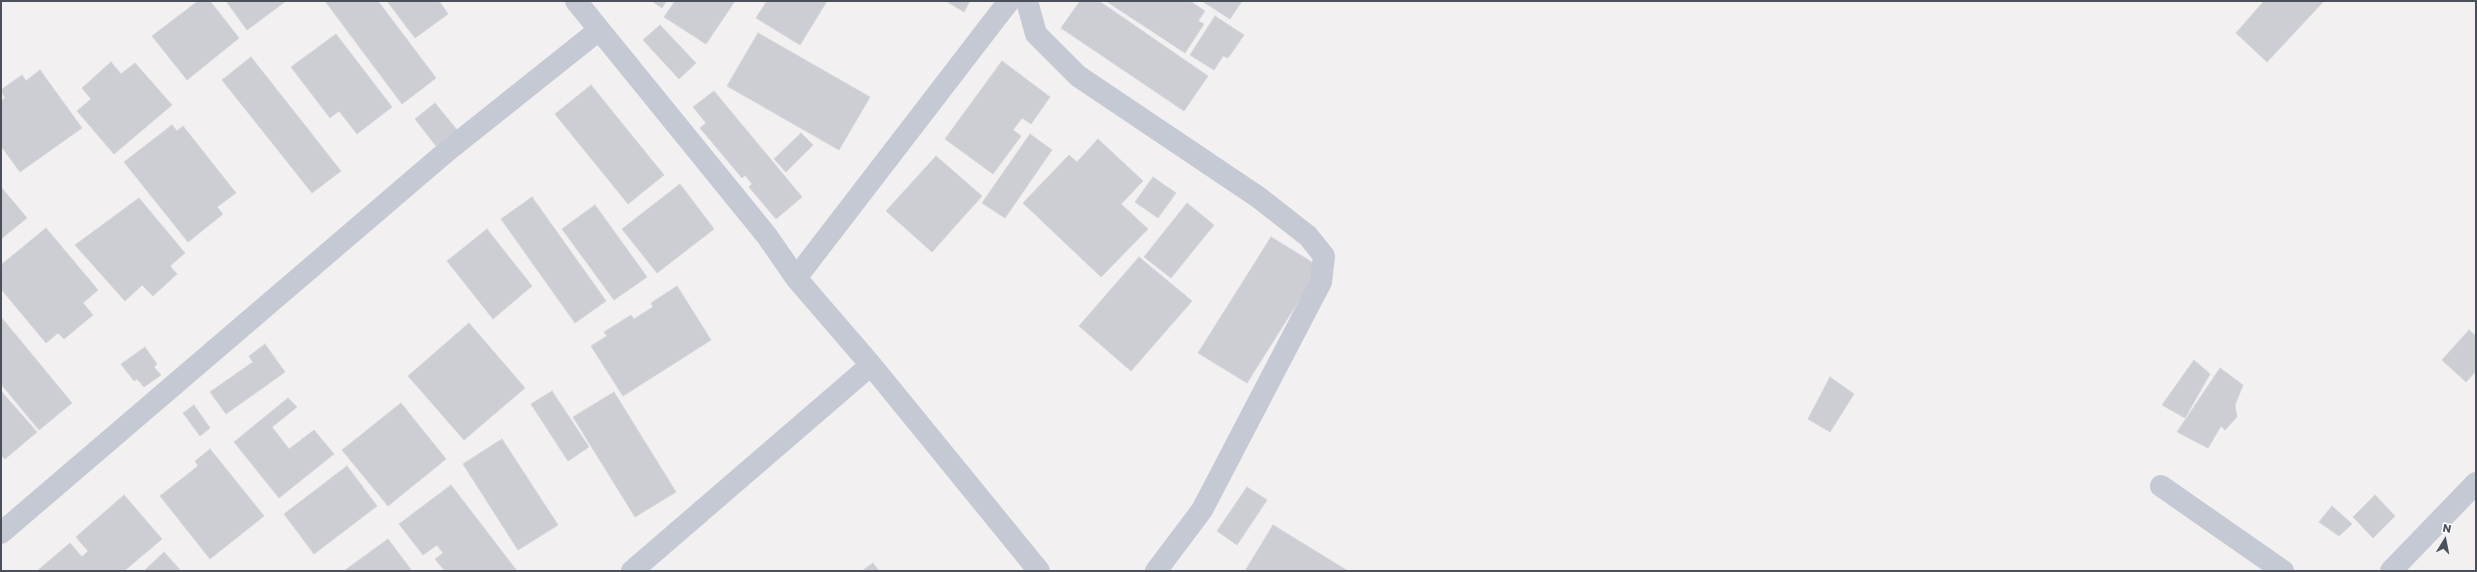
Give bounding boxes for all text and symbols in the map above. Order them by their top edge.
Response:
north arrow [2425,520,2465,560]
text: N [2442,520,2453,537]

